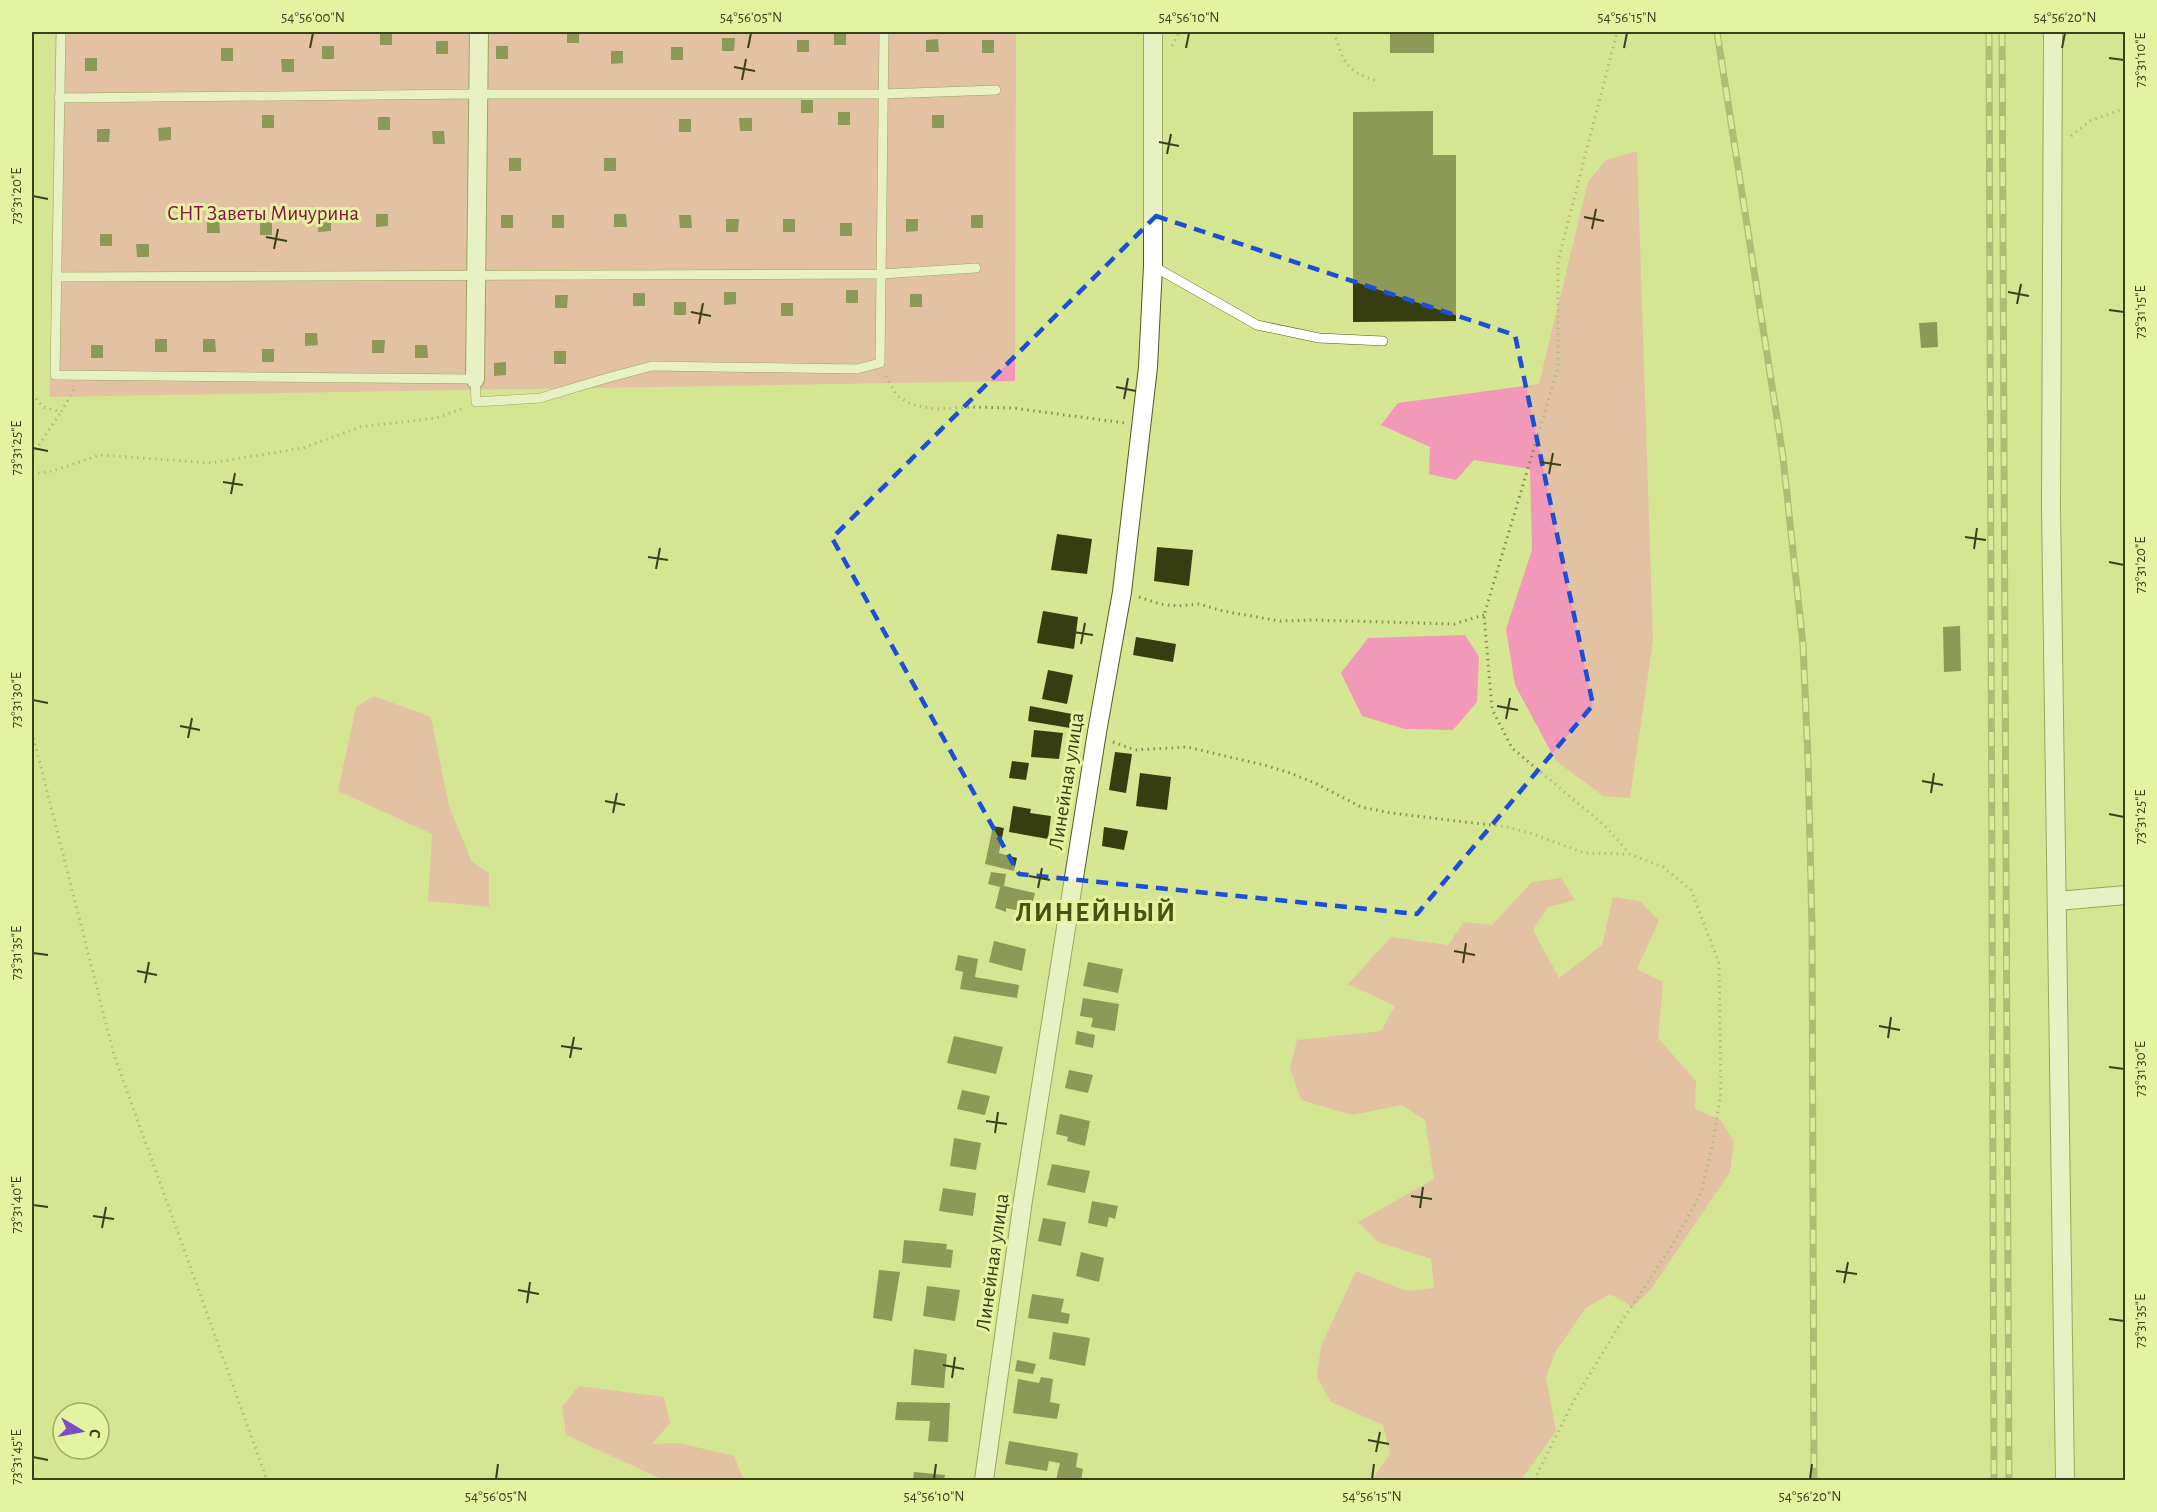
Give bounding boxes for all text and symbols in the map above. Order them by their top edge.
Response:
text: 54°56'00"N [281,10,345,25]
text: 54°56'05"N [720,10,782,25]
text: 54°56'10"N [1158,10,1220,25]
text: 54°56'15"N [1597,10,1657,25]
text: 54°56'20"N [2034,10,2096,25]
text: 73°31'10"E [2133,32,2148,88]
text: 73°31'20"E [9,168,24,224]
park label: СНТ Заветы Мичурина [167,203,359,224]
text: 73°31'15"E [2133,285,2148,339]
text: 73°31'25"E [9,420,24,476]
text: 73°31'20"E [2133,537,2148,593]
text: 73°31'30"E [9,672,24,728]
street label: Линейная улица [1045,710,1088,851]
text: 73°31'25"E [2133,789,2148,845]
district label: ЛИНЕЙНЫЙ [1015,898,1177,926]
text: 73°31'35"E [9,926,24,980]
text: 73°31'30"E [2133,1041,2148,1097]
text: 73°31'40"E [9,1176,24,1234]
street label: Линейная улица [972,1191,1013,1332]
text: 73°31'35"E [2133,1294,2148,1348]
north arrow [51,1401,111,1461]
text: С [86,1428,103,1439]
text: 73°31'45"E [9,1429,24,1485]
text: 54°56'05"N [465,1489,527,1504]
text: 54°56'10"N [903,1489,965,1504]
text: 54°56'15"N [1342,1489,1402,1504]
text: 54°56'20"N [1779,1489,1841,1504]

